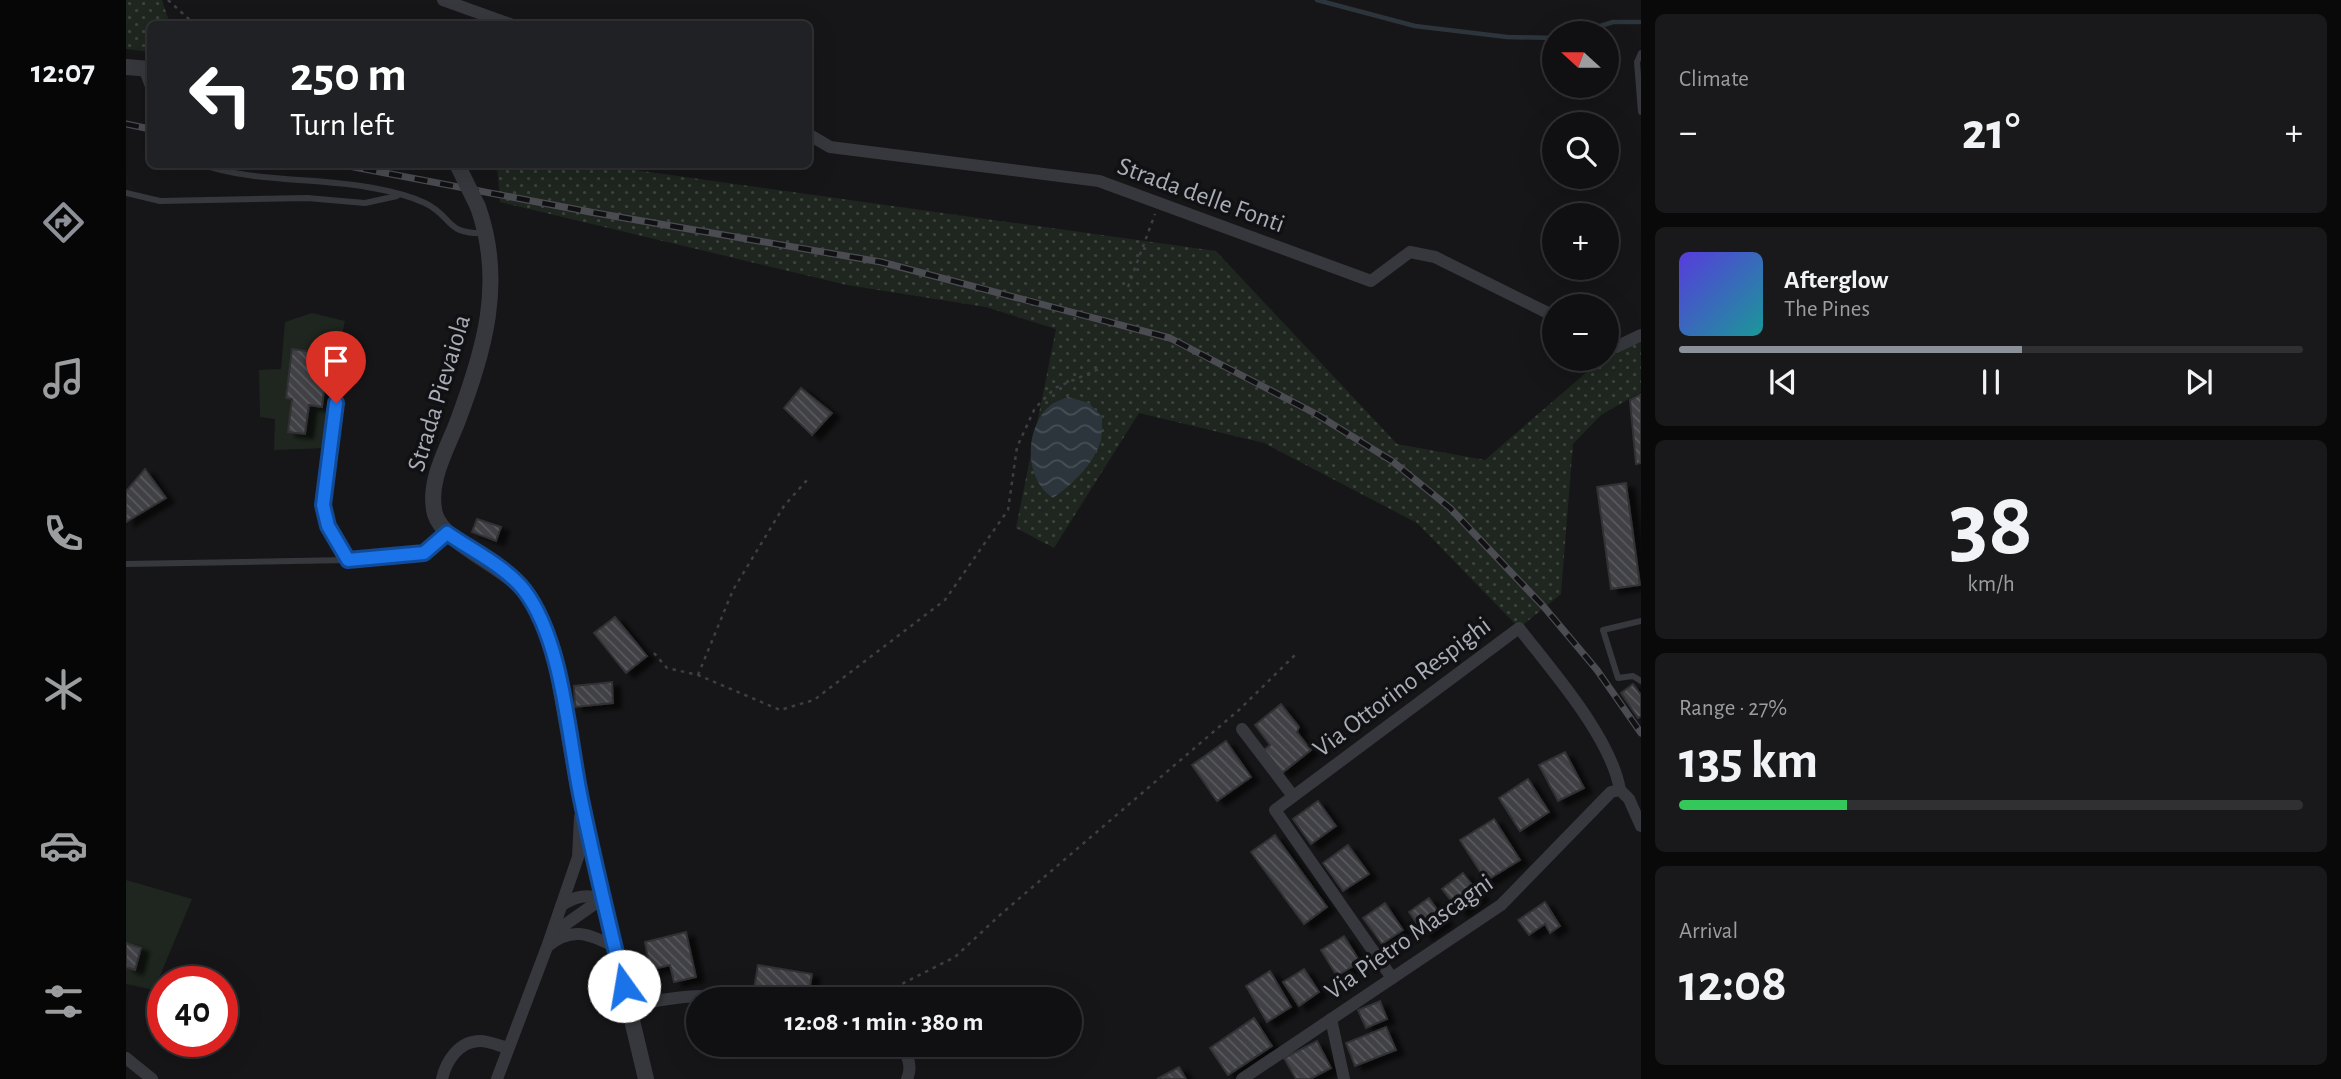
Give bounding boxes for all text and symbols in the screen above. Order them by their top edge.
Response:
north arrow [1542,21,1619,98]
map controls [1542,21,1619,371]
icon: left [175,49,266,140]
text: 250 m [290,51,407,100]
text: 12:07 [31,56,95,88]
text: Climate [1679,68,1749,91]
text: 21° [1962,106,2020,158]
text: Turn left [290,109,394,141]
button: search [1542,112,1619,189]
text: − [1679,114,1697,152]
text: + [2285,114,2303,152]
street label: Strada delle Fonti [1114,153,1288,237]
icon: directions [39,198,88,247]
button: + [1542,203,1619,280]
text: Afterglow [1784,267,1888,293]
button: − [1542,294,1619,371]
text: The Pines [1784,298,1870,321]
street label: Strada Pievaiola [403,312,475,474]
pin [306,331,366,403]
icon: arrive [317,342,355,380]
icon: music [39,354,88,403]
icon: previous [1764,363,1802,401]
icon: pause [1972,363,2010,401]
icon: next [2180,363,2218,401]
text: 38 [1949,480,2033,571]
icon: phone [39,509,88,558]
text: km/h [1967,573,2015,596]
street label: Via Ottorino Respighi [1308,612,1496,762]
icon: climate [39,665,88,714]
text: Range · 27% [1679,697,1787,720]
text: 135 km [1679,735,1818,787]
icon: car [39,821,88,870]
street label: Via Pietro Mascagni [1320,869,1498,1005]
text: Arrival [1679,920,1738,943]
position arrow [587,949,661,1023]
text: 12:08 [1679,958,1787,1010]
speed limit sign: 40 [147,966,238,1057]
icon: filters [39,977,88,1026]
text: 12:08 · 1 min · 380 m [785,1009,983,1035]

